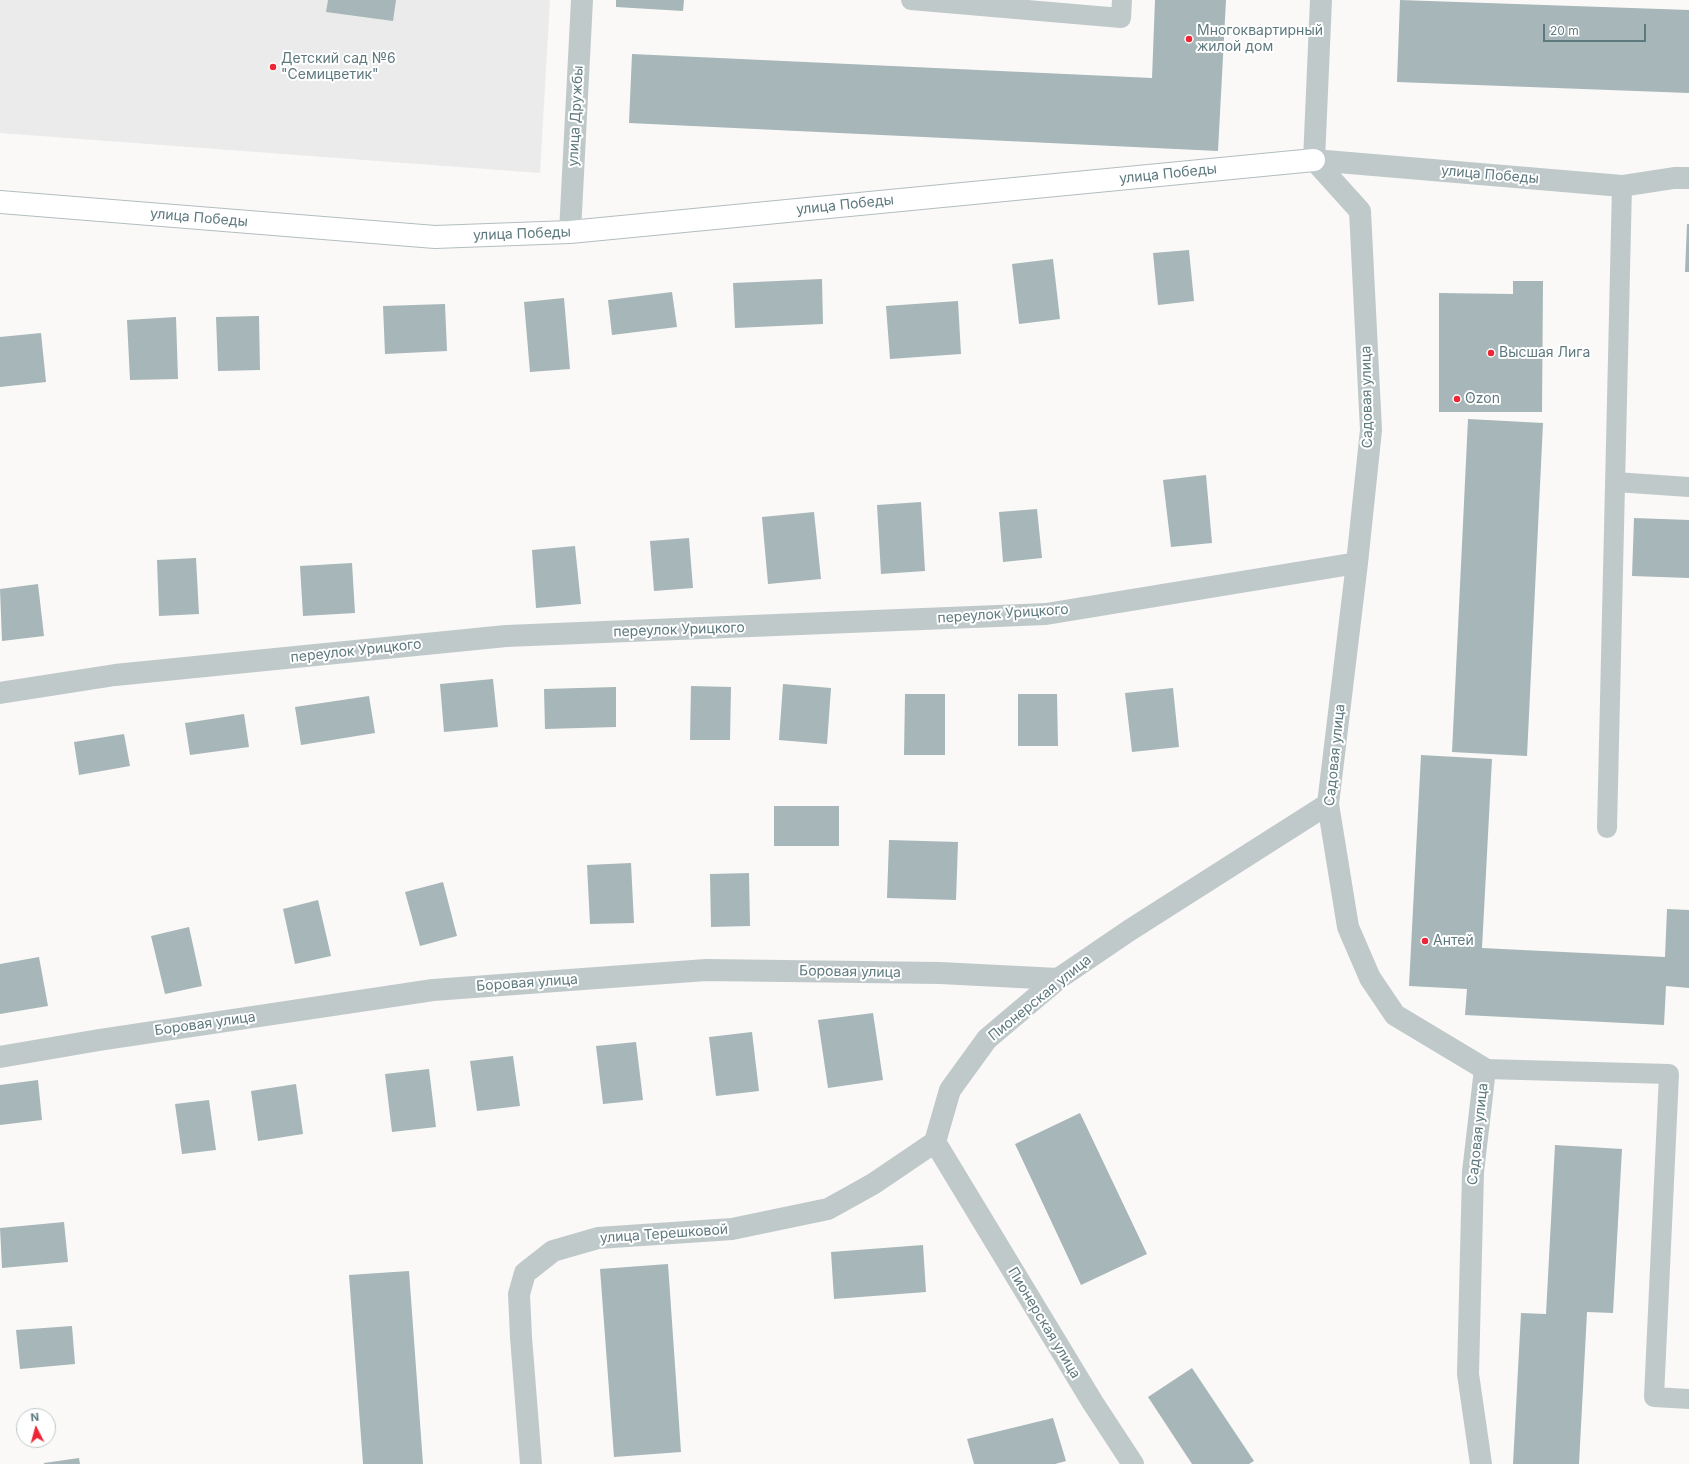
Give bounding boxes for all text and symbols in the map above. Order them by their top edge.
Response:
scale bar [1545,16,1648,42]
place label: Многоквартирный жилой дом [1197,23,1323,56]
text: 20 m [1550,23,1579,38]
marker: Многоквартирный жилой дом [1184,34,1194,44]
place label: Детский сад №6 "Семицветик" [281,51,396,84]
marker: Детский сад №6 "Семицветик" [268,62,278,72]
street label: улица Дружбы [565,65,587,167]
street label: улица Победы [1118,161,1218,187]
street label: улица Победы [1440,162,1540,188]
street label: улица Победы [795,192,895,218]
street label: улица Победы [149,205,249,231]
street label: улица Победы [473,224,571,244]
place label: Высшая Лига [1499,345,1590,361]
street label: Садовая улица [1358,346,1376,448]
marker: Высшая Лига [1486,348,1496,358]
place label: Ozon [1465,391,1500,407]
marker: Ozon [1452,394,1462,404]
street label: переулок Урицкого [937,601,1069,627]
street label: переулок Урицкого [613,619,745,641]
street label: переулок Урицкого [290,636,422,666]
street label: Садовая улица [1321,703,1349,807]
place label: Антей [1433,933,1474,949]
marker: Антей [1420,936,1430,946]
street label: Пионерская улица [985,952,1095,1044]
street label: Боровая улица [799,963,901,981]
street label: Боровая улица [476,971,578,995]
street label: Боровая улица [153,1009,257,1039]
street label: Садовая улица [1464,1082,1492,1186]
street label: улица Терешковой [599,1221,729,1247]
street label: Пионерская улица [1004,1264,1084,1382]
north arrow [16,1408,56,1448]
text: N [30,1410,40,1424]

